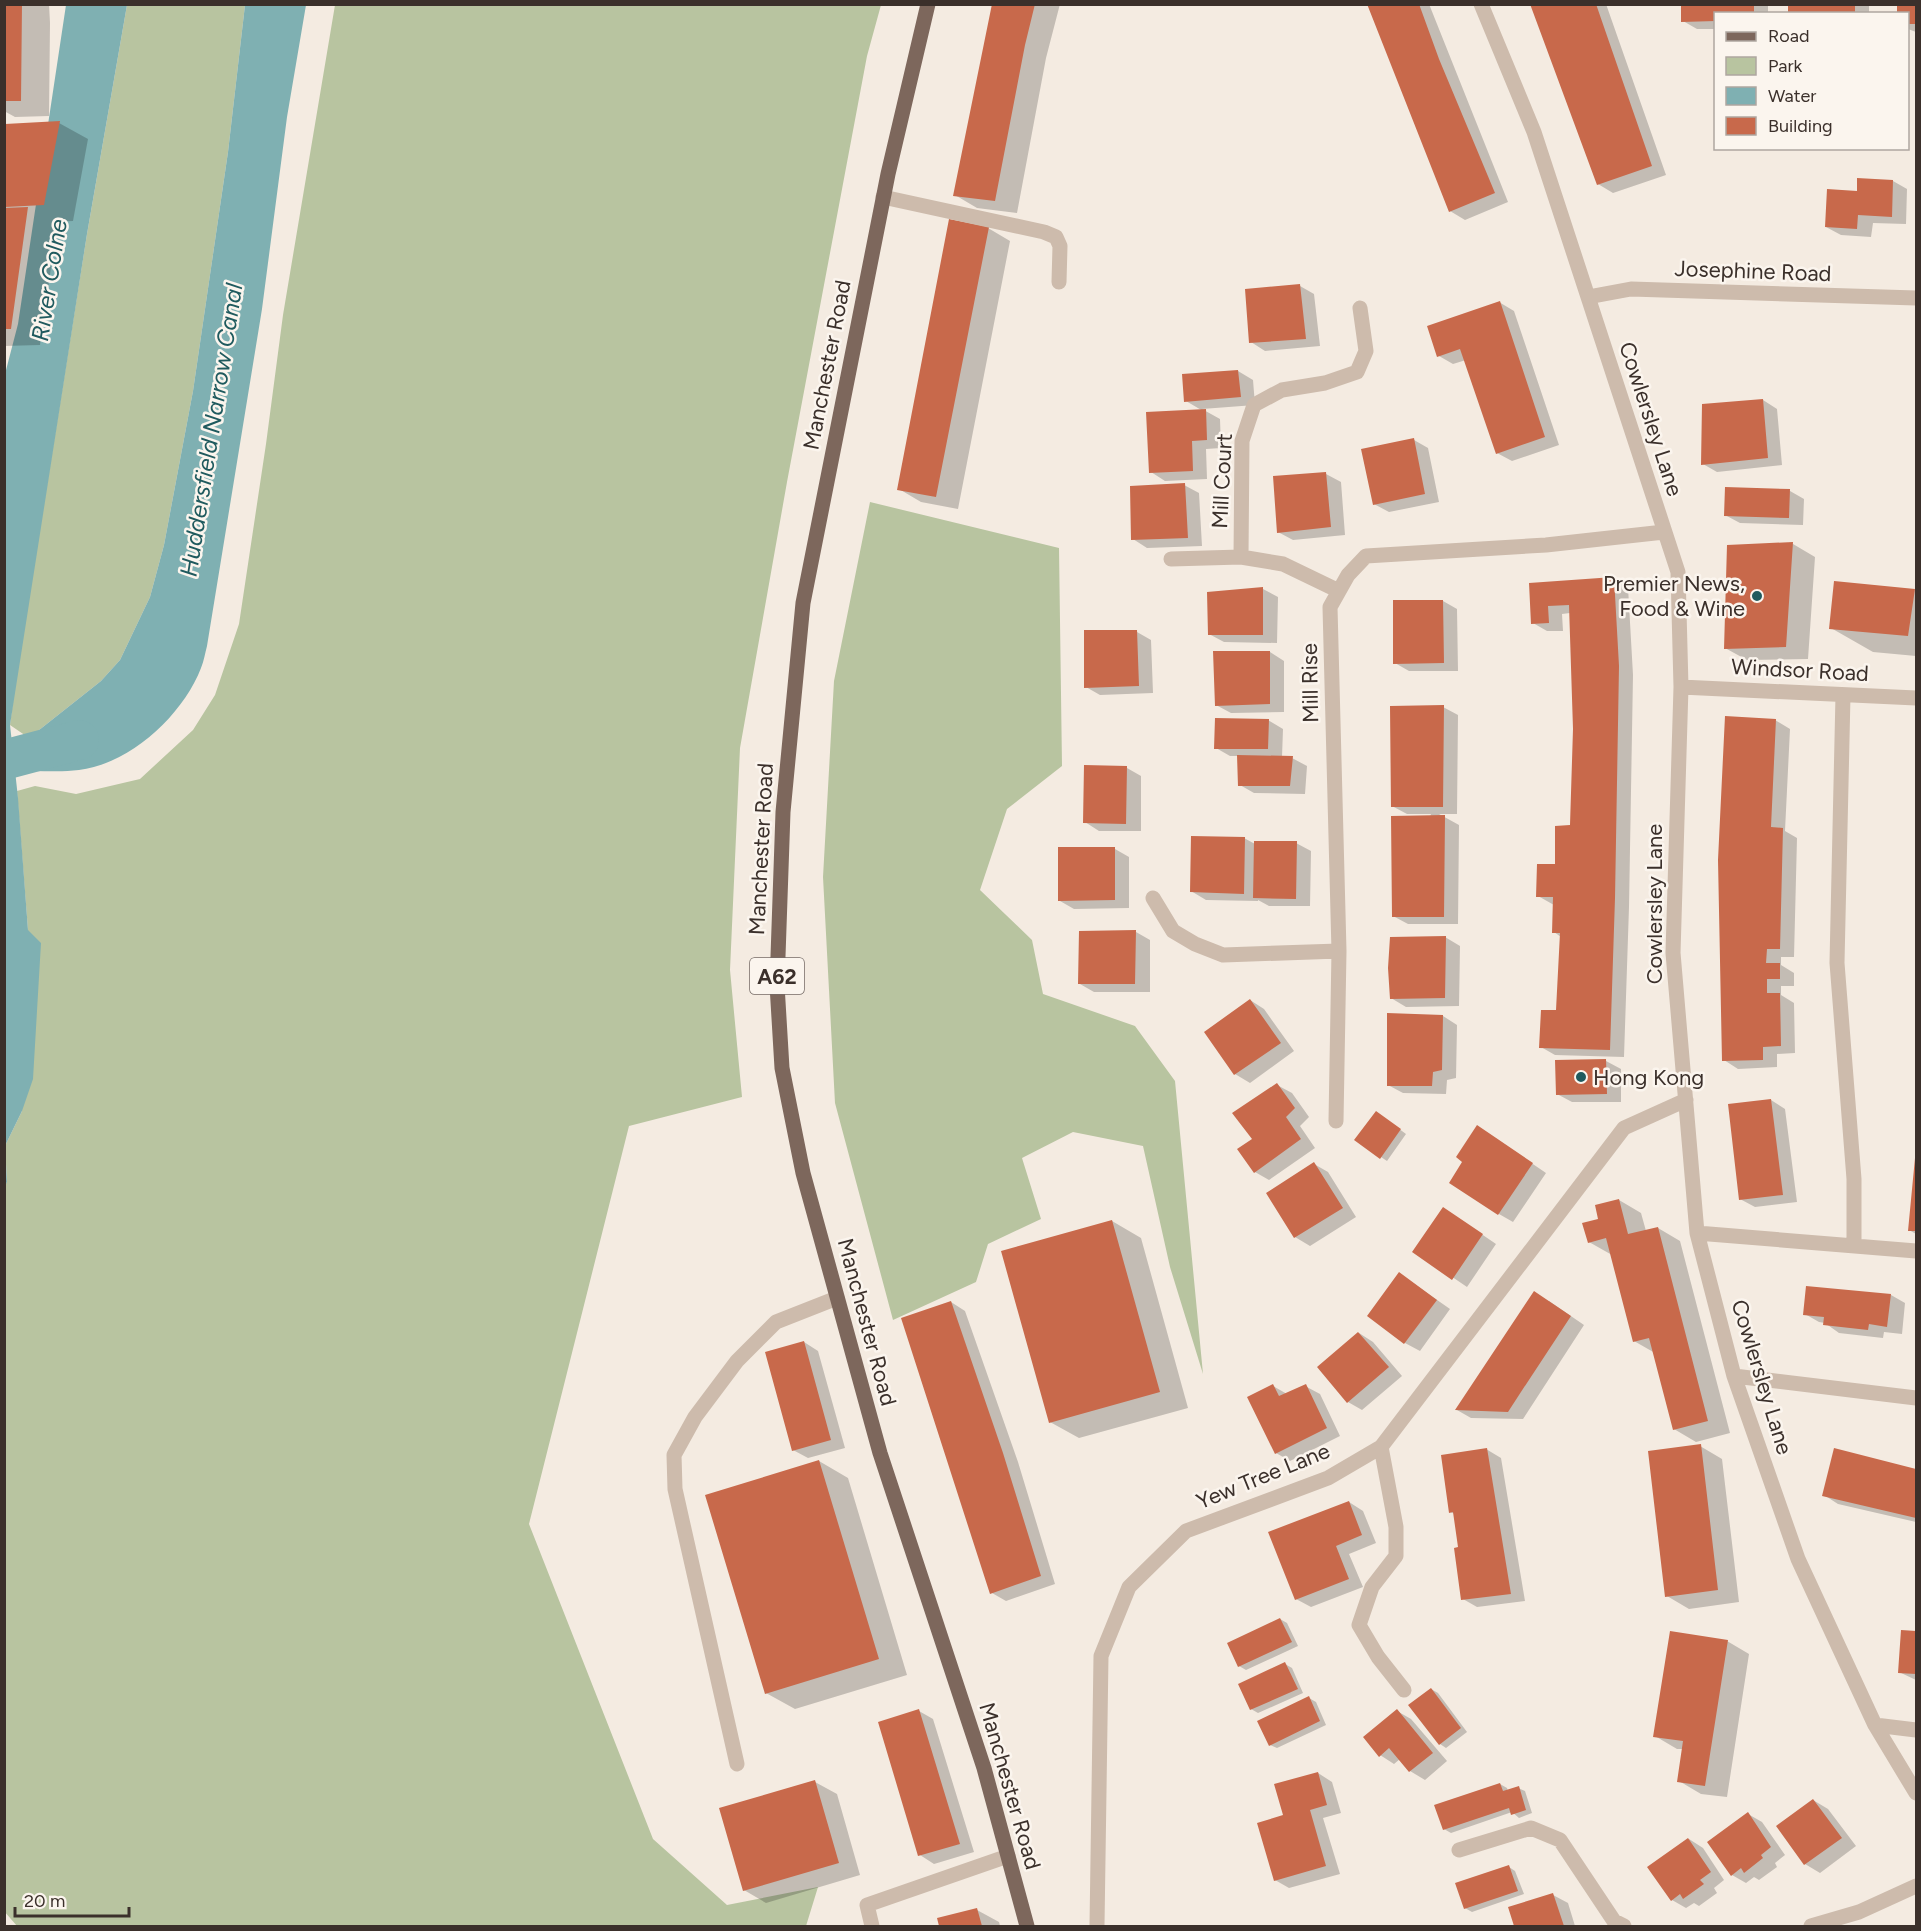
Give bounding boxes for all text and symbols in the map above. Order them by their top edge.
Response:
legend [1714,12,1909,150]
text: Road [1768,25,1809,47]
text: Park [1768,55,1803,77]
text: Water [1768,85,1816,107]
text: Building [1768,115,1833,137]
water label: River Colne [25,217,73,343]
street label: Josephine Road [1674,255,1832,287]
street label: Manchester Road [797,278,857,452]
water label: Huddersfield Narrow Canal [173,281,249,579]
street label: Cowlersley Lane [1613,338,1689,500]
street label: Mill Court [1206,433,1238,529]
place label: Premier News, Food & Wine [1603,570,1745,622]
marker: Premier News, Food & Wine [1750,589,1764,603]
street label: Mill Rise [1296,643,1324,723]
street label: Windsor Road [1730,653,1870,687]
street label: Manchester Road [743,762,779,936]
street label: Cowlersley Lane [1641,824,1668,984]
road number: A62 [750,958,804,994]
place label: Hong Kong [1593,1064,1704,1091]
marker: Hong Kong [1574,1070,1588,1084]
street label: Manchester Road [832,1235,902,1409]
street label: Cowlersley Lane [1726,1296,1798,1458]
street label: Yew Tree Lane [1192,1437,1334,1515]
street label: Manchester Road [973,1699,1047,1873]
scale bar [15,1880,129,1918]
text: 20 m [24,1890,65,1912]

